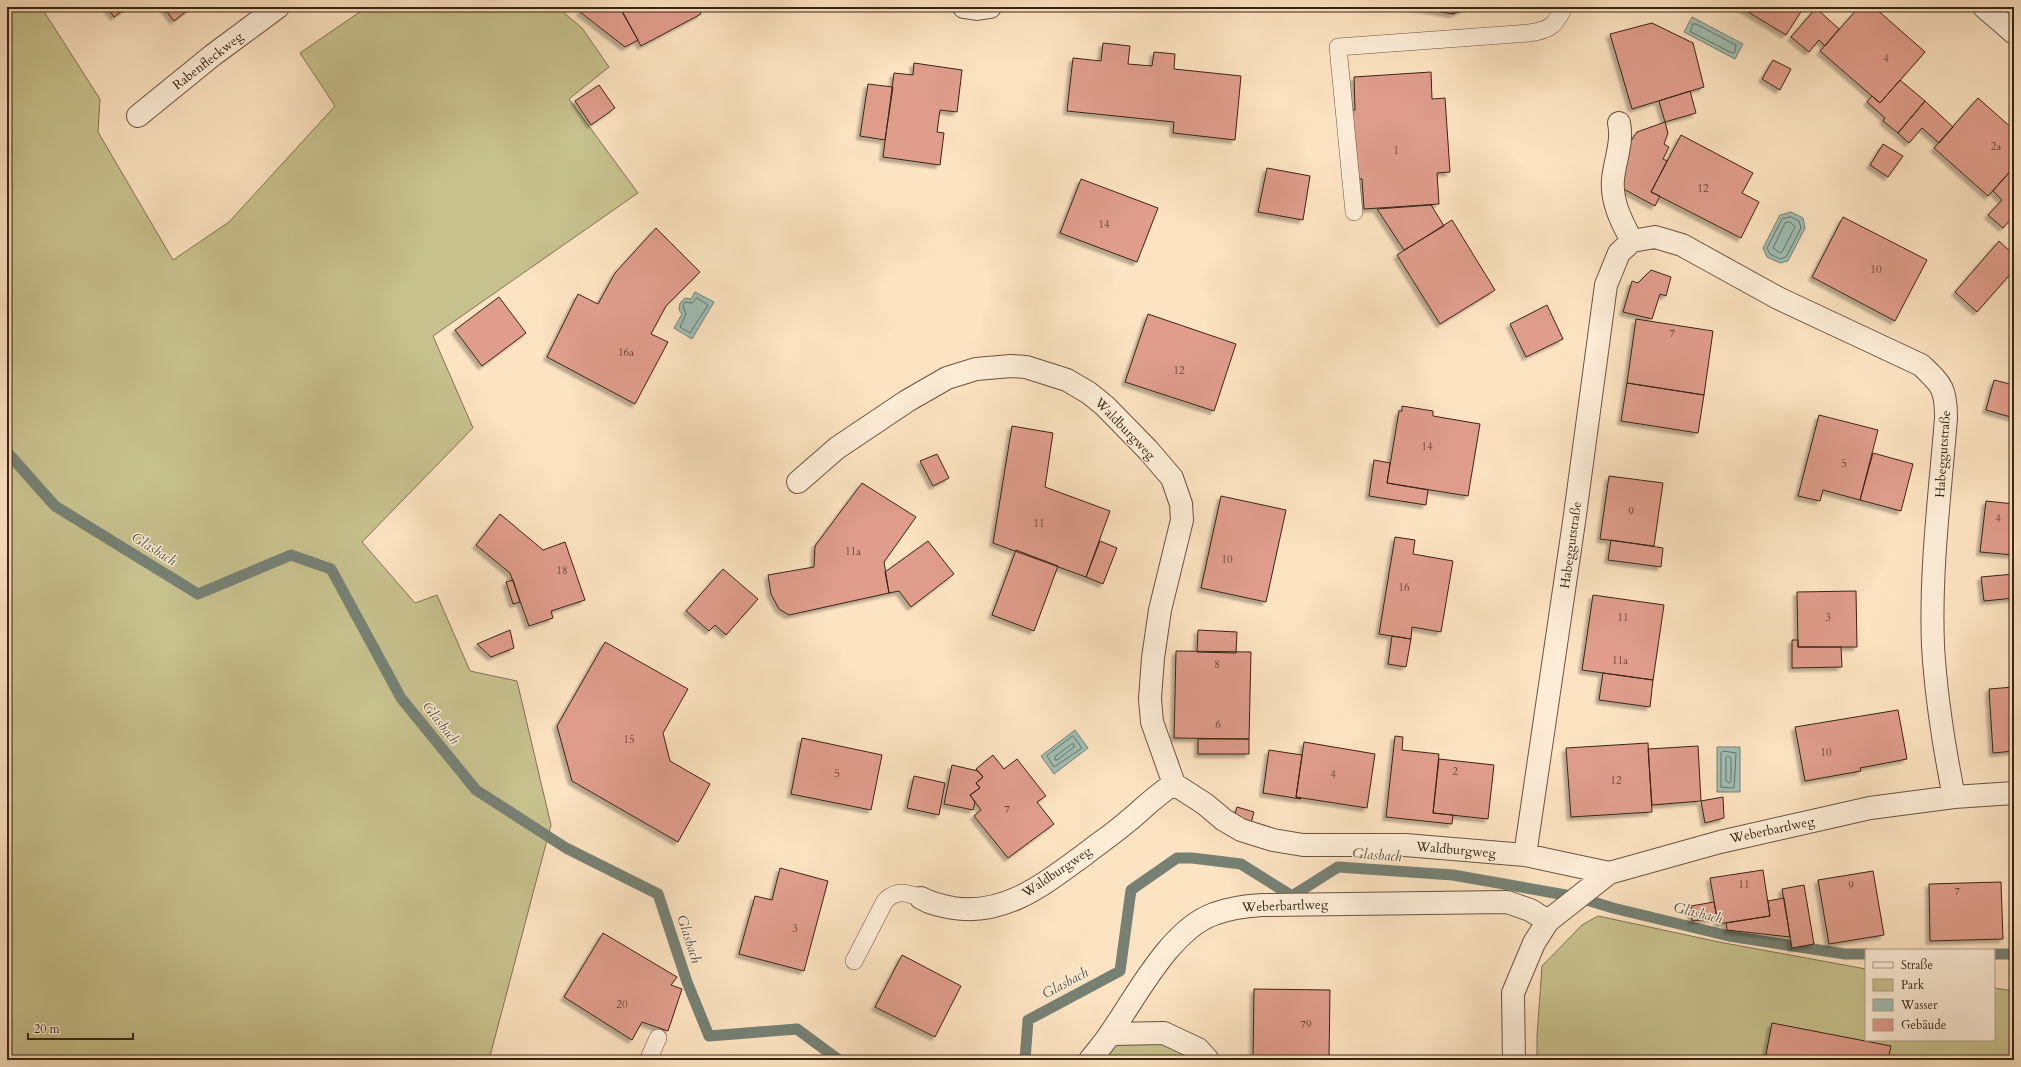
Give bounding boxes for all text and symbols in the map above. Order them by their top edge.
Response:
street label: Rabenfleckweg [169,27,247,94]
house number: 4 [1883,51,1889,66]
house number: 2a [1991,139,2001,154]
house number: 1 [1393,143,1399,158]
house number: 12 [1697,181,1709,196]
house number: 14 [1098,217,1110,232]
house number: 10 [1870,262,1882,277]
house number: 7 [1669,326,1675,341]
house number: 16a [618,345,634,360]
house number: 12 [1173,363,1185,378]
street label: Waldburgweg [1090,393,1160,465]
street label: Habeggutstraße [1931,410,1955,498]
house number: 14 [1421,439,1433,454]
house number: 5 [1841,456,1847,471]
street label: Habeggutstraße [1556,500,1586,590]
house number: 9 [1628,504,1634,519]
house number: 4 [1995,511,2001,526]
house number: 11 [1033,516,1045,531]
water label: Glasbach [128,528,180,570]
house number: 11a [845,544,861,559]
house number: 10 [1221,552,1233,567]
house number: 18 [556,563,568,578]
house number: 16 [1398,580,1410,595]
house number: 11 [1617,610,1629,625]
house number: 3 [1825,610,1831,625]
house number: 11a [1612,653,1628,668]
house number: 8 [1214,657,1220,672]
water label: Glasbach [418,698,464,749]
house number: 6 [1215,717,1221,732]
house number: 15 [623,732,635,747]
house number: 10 [1820,745,1832,760]
house number: 2 [1452,764,1458,779]
house number: 5 [834,766,840,781]
house number: 4 [1330,767,1336,782]
house number: 12 [1610,773,1622,788]
house number: 7 [1004,802,1010,817]
street label: Weberbartlweg [1727,812,1817,848]
street label: Waldburgweg [1414,837,1497,863]
street label: Waldburgweg [1018,842,1096,902]
water label: Glasbach [1352,844,1403,866]
house number: 11 [1738,877,1750,892]
house number: 9 [1848,878,1854,893]
house number: 7 [1954,884,1960,899]
street label: Weberbartlweg [1241,895,1329,917]
water label: Glasbach [1672,898,1725,928]
water label: Glasbach [672,912,706,966]
house number: 3 [792,921,798,936]
legend [1865,949,1995,1041]
text: Straße [1901,957,1933,973]
water label: Glasbach [1039,963,1092,1003]
text: Park [1901,977,1925,993]
house number: 20 [616,997,628,1012]
text: Wasser [1900,997,1938,1013]
scale bar [28,1015,133,1041]
house number: 79 [1300,1017,1312,1032]
text: Gebäude [1901,1017,1946,1033]
text: 20 m [34,1021,61,1037]

